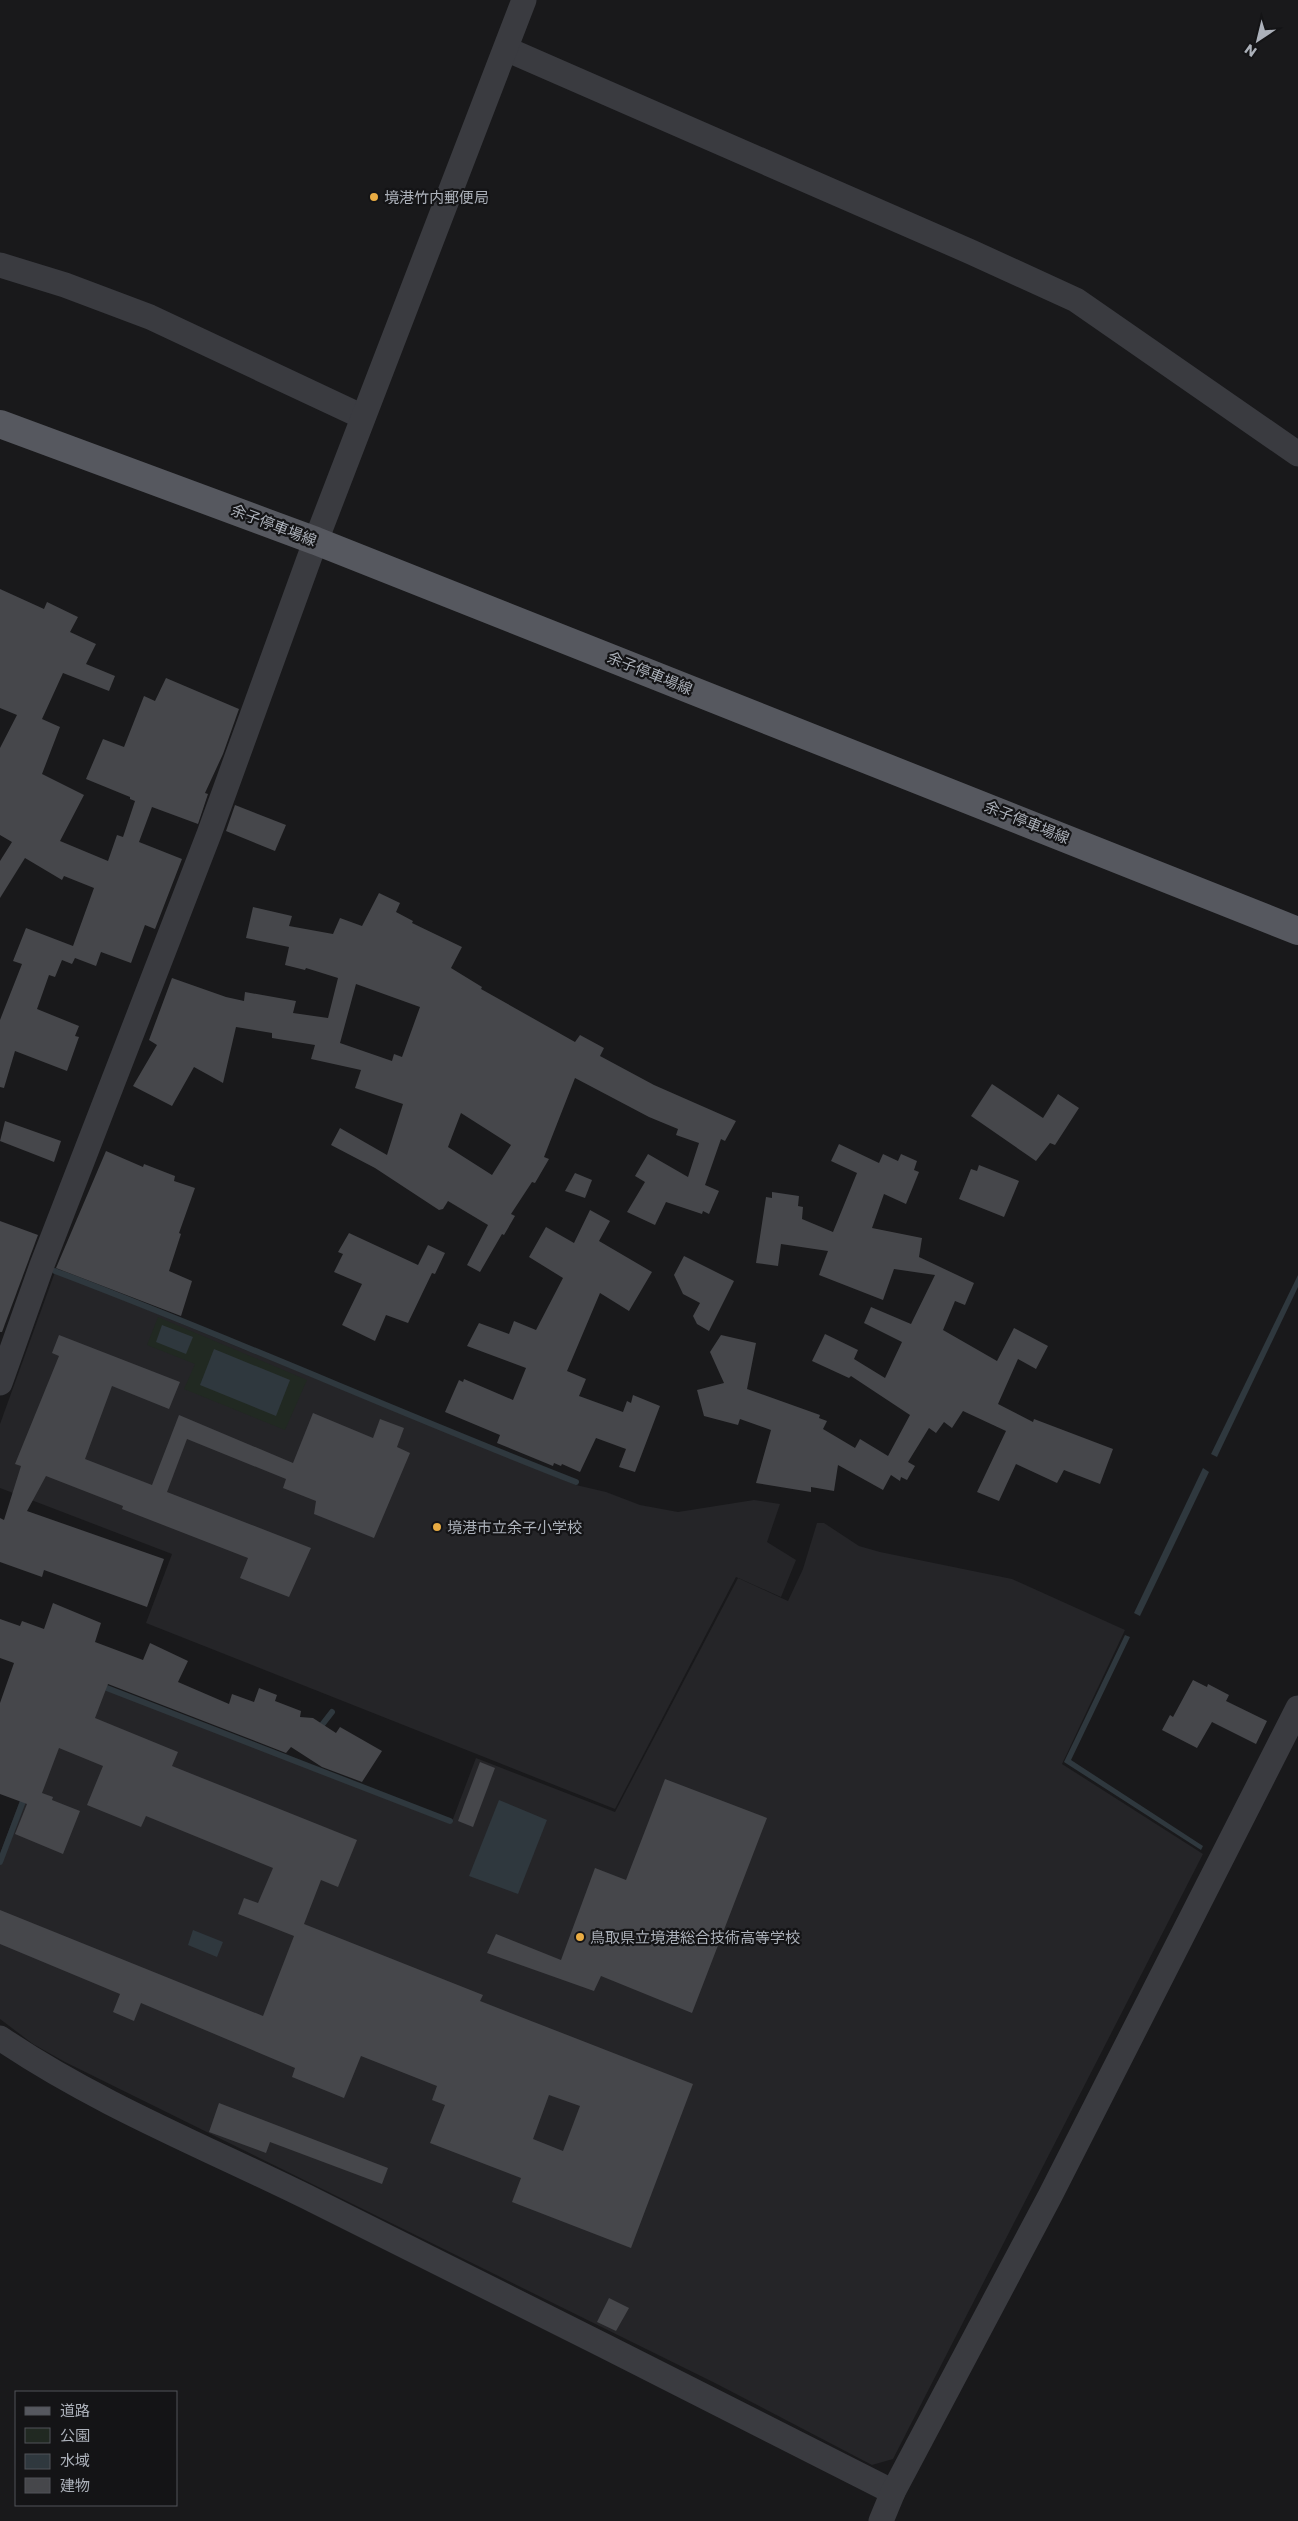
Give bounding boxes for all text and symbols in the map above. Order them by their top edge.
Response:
north arrow [1233,15,1283,65]
text: N [1240,39,1261,62]
place label: 境港竹内郵便局 [384,187,489,208]
marker: 境港竹内郵便局 [368,191,380,203]
street label: 余子停車場線 [228,499,320,551]
street label: 余子停車場線 [604,646,696,700]
street label: 余子停車場線 [981,795,1073,849]
place label: 境港市立余子小学校 [447,1517,582,1538]
marker: 境港市立余子小学校 [431,1521,443,1533]
place label: 鳥取県立境港総合技術高等学校 [590,1927,800,1948]
marker: 鳥取県立境港総合技術高等学校 [574,1931,586,1943]
legend [15,2391,178,2506]
text: 道路 [60,2400,90,2421]
text: 公園 [60,2425,90,2446]
text: 水域 [60,2450,90,2471]
text: 建物 [60,2475,90,2496]

